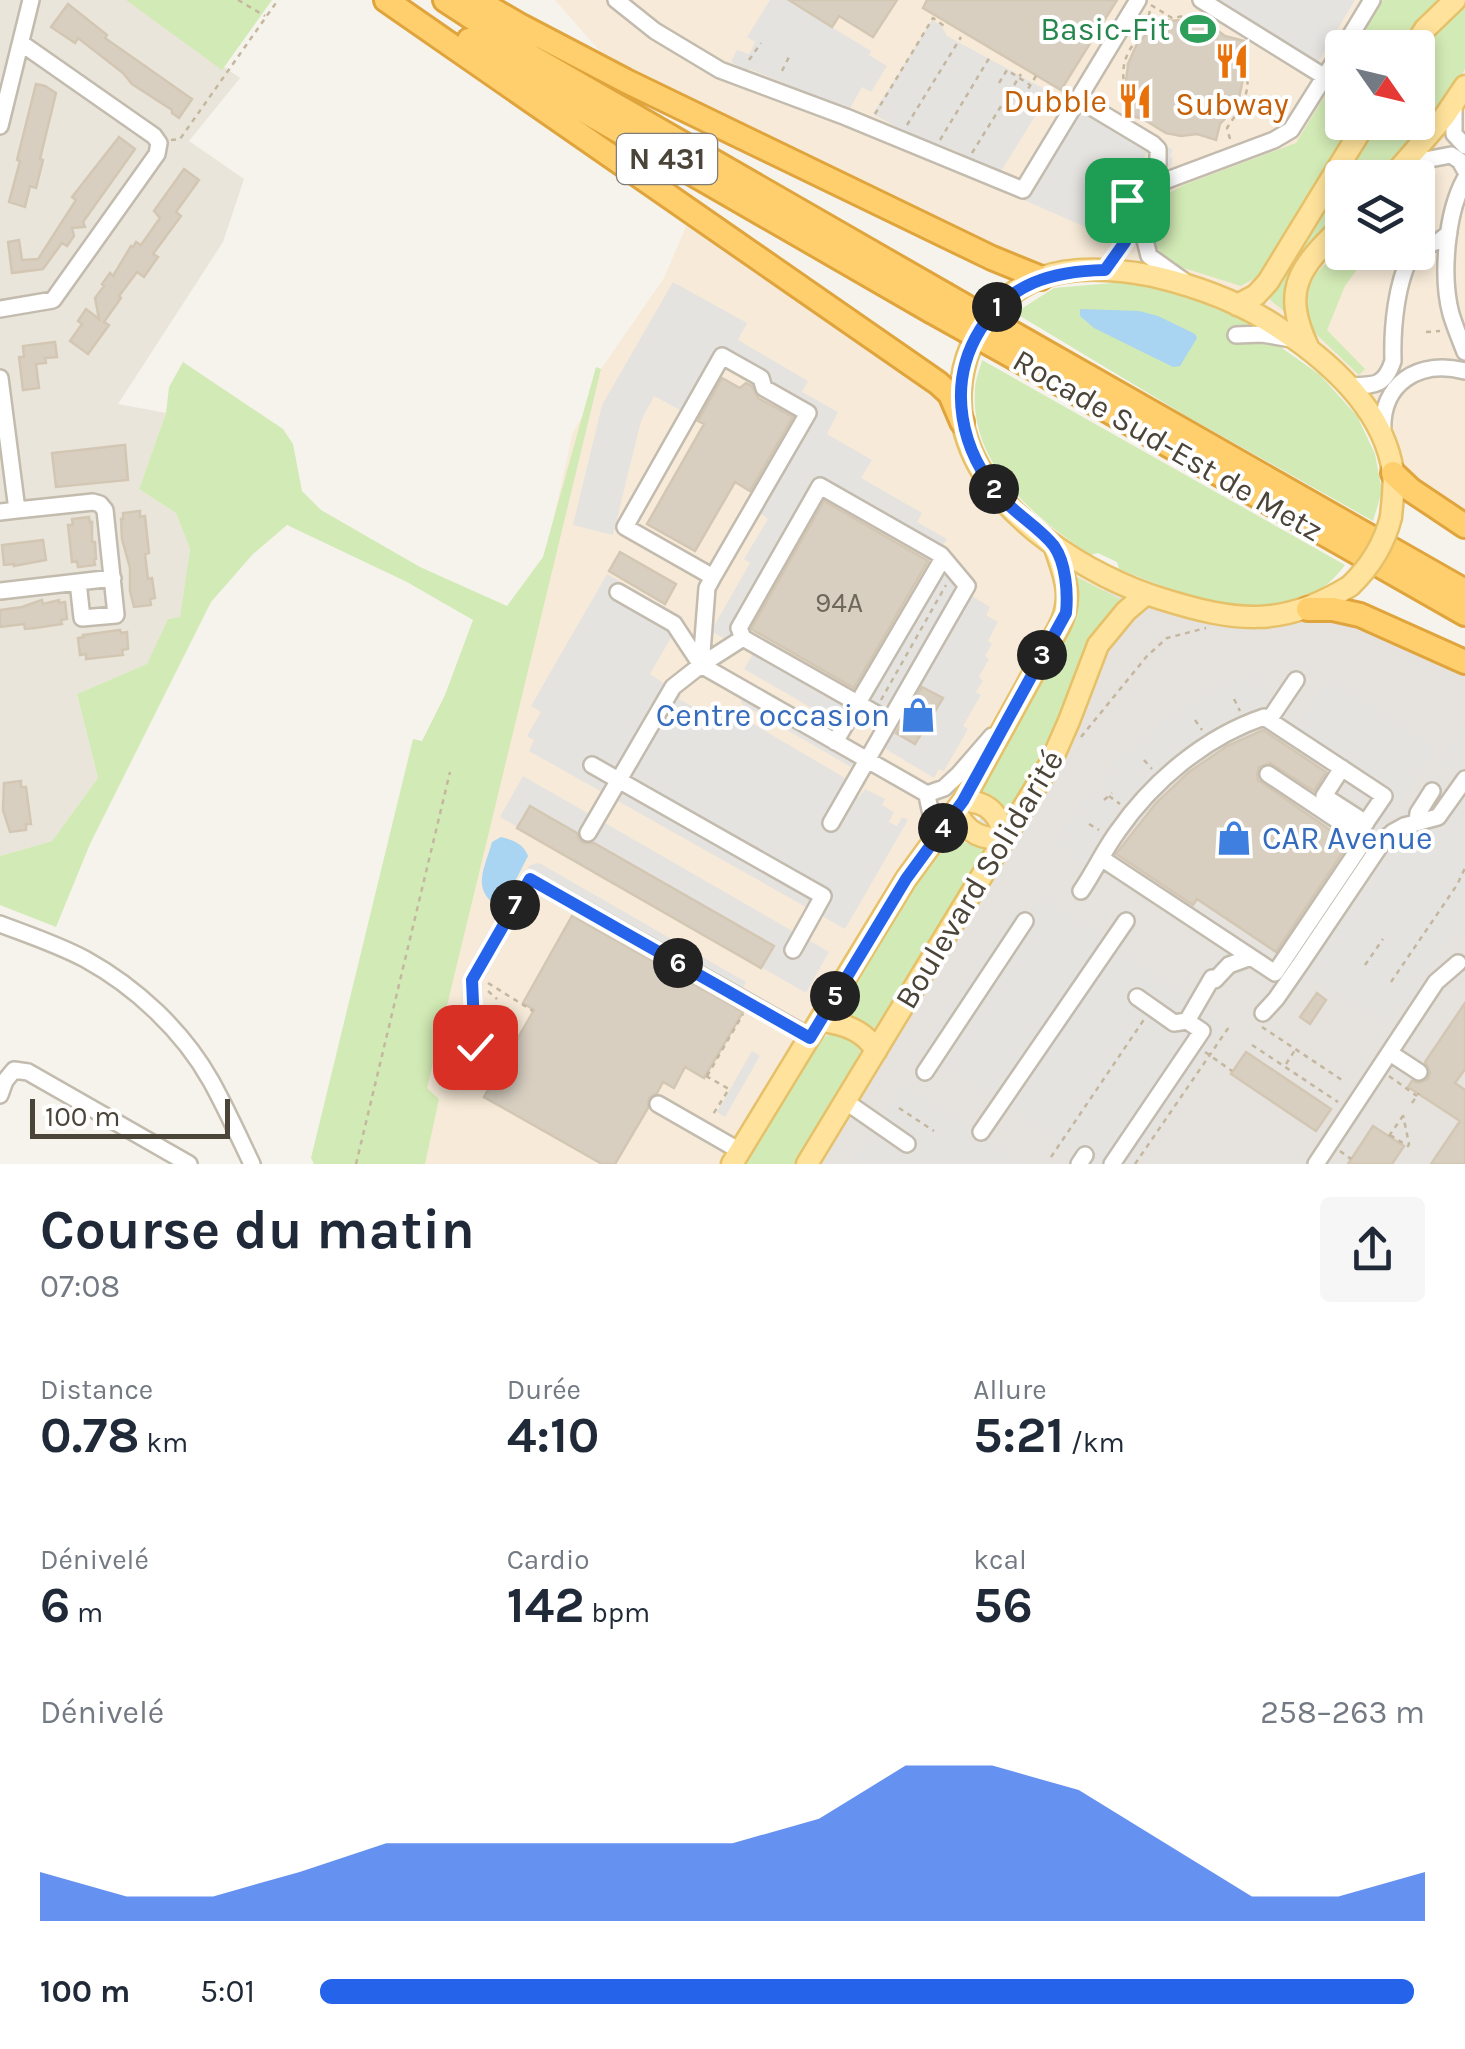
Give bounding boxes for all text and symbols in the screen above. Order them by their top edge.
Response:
sports icon: Basic-Fit [1179,10,1217,48]
place label: Basic-Fit [1040,11,1170,48]
north arrow [1325,30,1435,140]
map controls [1325,30,1435,270]
restaurant icon: Subway [1213,42,1251,80]
restaurant icon: Dubble [1116,82,1154,120]
place label: Dubble [1003,83,1107,120]
place label: Subway [1175,86,1289,123]
road number: N 431 [617,134,717,184]
pin [1085,158,1170,243]
button: layers [1325,160,1435,270]
icon: arrive [1100,173,1155,228]
pin: 1 [972,282,1022,332]
text: 1 [992,290,1002,323]
street label: Rocade Sud-Est de Metz [1006,342,1329,549]
pin: 2 [969,464,1019,514]
text: 2 [986,472,1002,505]
house number: 94A [815,586,863,619]
pin: 3 [1017,630,1067,680]
text: 3 [1033,638,1051,671]
shop icon: Centre occasion [899,696,937,734]
place label: Centre occasion [656,697,890,734]
street label: Boulevard Solidarité [887,743,1071,1015]
pin: 4 [918,803,968,853]
text: 4 [935,811,951,844]
shop icon: CAR Avenue [1215,819,1253,857]
place label: CAR Avenue [1262,820,1433,857]
pin: 7 [490,880,540,930]
text: 7 [508,888,522,921]
pin: 6 [653,938,703,988]
text: 6 [670,946,687,979]
pin: 5 [810,971,860,1021]
text: 5 [827,979,843,1012]
pin [433,1005,518,1090]
icon: check [448,1020,503,1075]
scale bar [30,1094,230,1138]
text: 100 m [45,1100,120,1133]
button: share [1320,1197,1425,1302]
text: Course du matin [40,1198,475,1262]
text: 07:08 [40,1268,120,1305]
text: Distance [40,1373,153,1406]
text: Durée [507,1373,581,1406]
text: Allure [973,1373,1047,1406]
text: 0.78 [40,1406,140,1465]
text: 4:10 [507,1406,599,1465]
text: 5:21 [973,1406,1064,1465]
text: km [140,1426,188,1459]
text: /km [1064,1426,1125,1459]
text: Dénivelé [40,1543,149,1576]
text: Cardio [507,1543,590,1576]
text: kcal [973,1543,1027,1576]
text: 6 [40,1576,70,1635]
text: 142 [507,1576,584,1635]
text: 56 [973,1576,1033,1635]
text: m [70,1596,103,1629]
text: bpm [584,1596,650,1629]
text: Dénivelé [40,1694,164,1731]
text: 258–263 m [1260,1694,1425,1731]
text: 100 m [40,1973,130,2010]
text: 5:01 [200,1973,255,2010]

